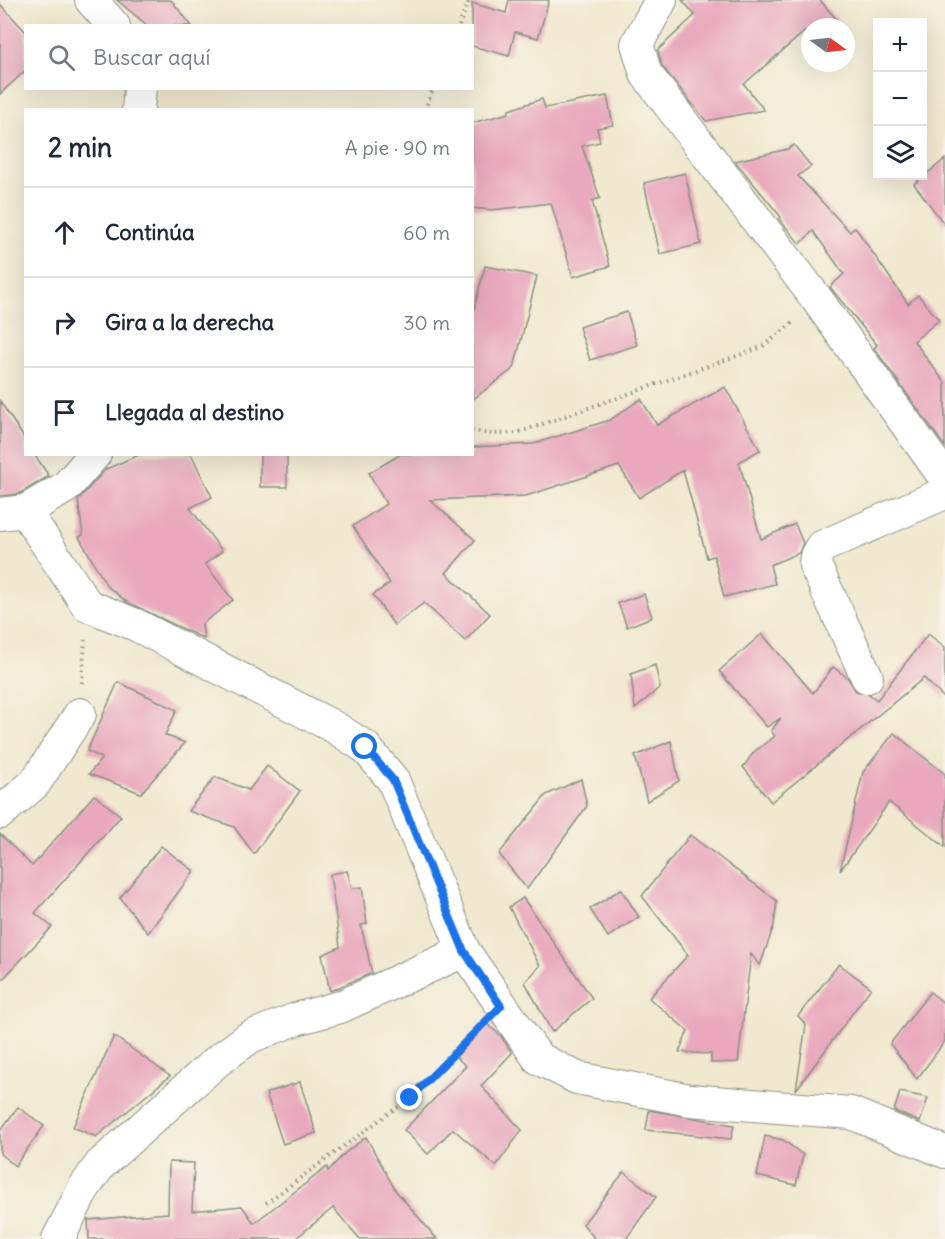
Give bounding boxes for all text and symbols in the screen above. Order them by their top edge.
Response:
north arrow [801,18,855,72]
map controls [873,18,927,180]
button: + [873,18,927,72]
search box [24,24,474,90]
icon: search [45,41,78,74]
text: Buscar aquí [93,43,210,71]
button: − [873,72,927,126]
button: layers [873,126,927,180]
text: 2 min [48,131,112,164]
text: A pie · 90 m [345,135,450,160]
icon: ahead [48,216,81,249]
text: Continúa [105,218,194,246]
text: 60 m [403,220,450,245]
icon: right [48,306,81,339]
text: Gira a la derecha [105,308,274,336]
text: 30 m [403,310,450,335]
icon: arrive [48,396,81,429]
text: Llegada al destino [105,398,284,426]
route start [351,733,377,759]
route end [396,1084,422,1110]

